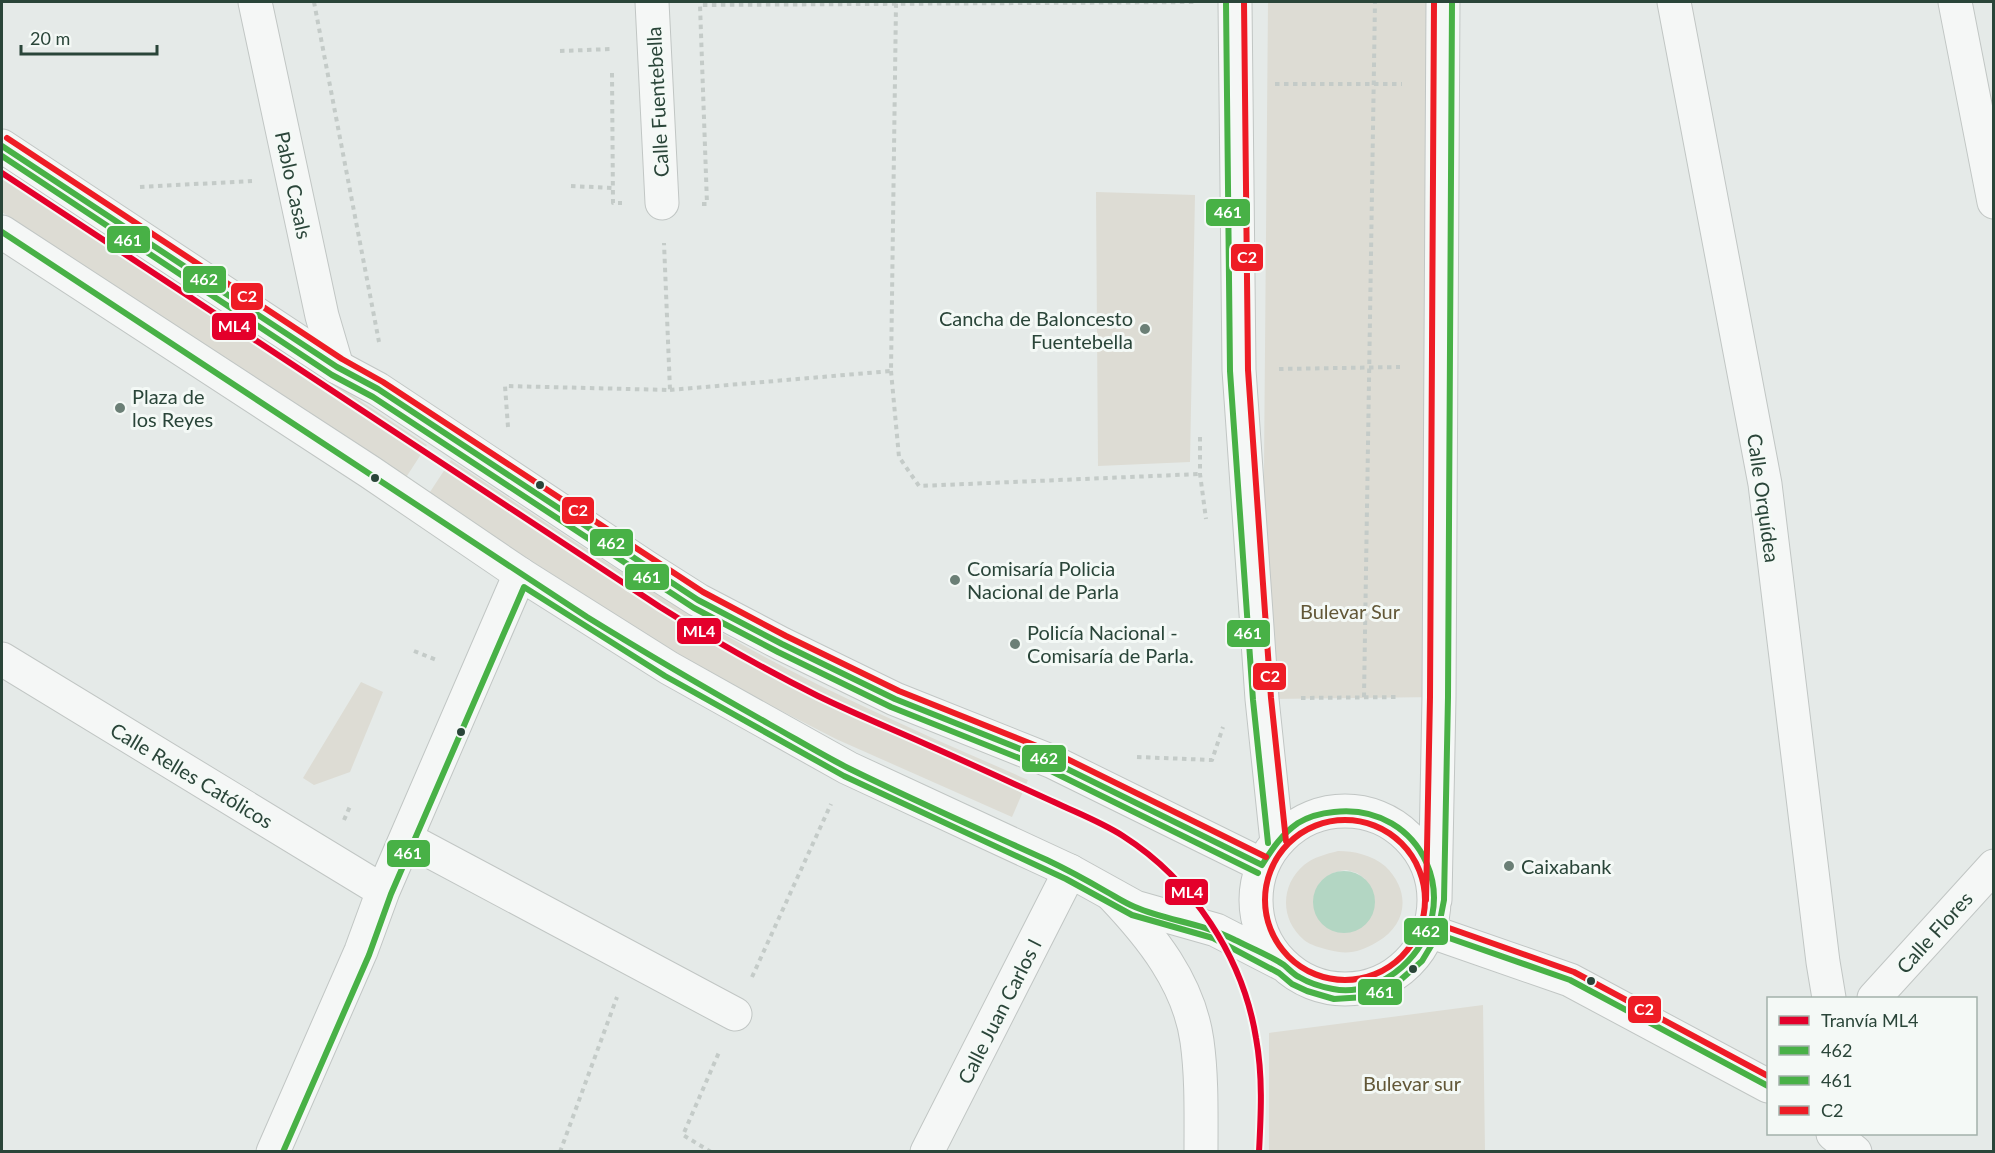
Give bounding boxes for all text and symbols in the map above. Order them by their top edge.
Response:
scale bar [21,18,158,56]
street label: Calle Fuentebella [641,26,673,178]
text: 20 m [30,27,70,49]
street label: Pablo Casals [271,129,317,241]
line badge: 461 [1205,198,1251,227]
text: 461 [1214,202,1242,221]
line badge: 461 [106,225,151,254]
text: 461 [114,230,142,249]
line badge: C2 [1230,243,1264,272]
text: C2 [1237,247,1257,266]
line badge: 462 [182,265,227,294]
text: 462 [190,269,218,288]
line badge: C2 [230,282,264,311]
text: C2 [237,286,257,305]
place label: Cancha de Baloncesto Fuentebella [939,306,1133,353]
line badge: ML4 [211,312,257,341]
text: ML4 [218,316,250,335]
marker: Cancha de Baloncesto Fuentebella [1138,322,1152,336]
place label: Plaza de los Reyes [132,384,213,431]
marker: Plaza de los Reyes [113,401,127,415]
street label: Calle Orquídea [1743,432,1785,564]
unlabelled marker [369,472,381,484]
unlabelled marker [534,479,546,491]
line badge: C2 [561,496,595,525]
text: C2 [568,500,588,519]
line badge: 462 [589,528,634,557]
text: 462 [597,533,625,552]
place label: Comisaría Policia Nacional de Parla [967,556,1119,603]
line badge: 461 [624,563,670,591]
text: 461 [633,567,661,586]
marker: Comisaría Policia Nacional de Parla [948,573,962,587]
park label: Bulevar Sur [1300,599,1401,623]
line badge: ML4 [676,617,722,645]
line badge: 461 [1226,619,1271,648]
place label: Policía Nacional - Comisaría de Parla. [1027,620,1194,667]
text: ML4 [683,621,715,640]
text: 461 [1234,623,1262,642]
marker: Policía Nacional - Comisaría de Parla. [1008,637,1022,651]
line badge: C2 [1252,662,1287,691]
text: C2 [1260,666,1280,685]
street label: Calle Relles Católicos [106,717,278,833]
unlabelled marker [455,726,467,738]
line badge: 462 [1021,744,1067,773]
text: 462 [1030,748,1058,767]
line badge: 461 [386,839,431,868]
text: 461 [394,843,422,862]
place label: Caixabank [1521,854,1612,878]
marker: Caixabank [1502,859,1516,873]
line badge: ML4 [1164,878,1209,906]
text: ML4 [1171,882,1203,901]
street label: Calle Flores [1891,886,1977,978]
line badge: 462 [1403,917,1449,946]
text: 462 [1412,921,1440,940]
street label: Calle Juan Carlos I [952,935,1046,1087]
unlabelled marker [1407,963,1419,975]
unlabelled marker [1585,975,1597,987]
line badge: 461 [1357,978,1403,1006]
text: 461 [1366,982,1394,1001]
line badge: C2 [1627,995,1662,1024]
legend [1767,997,1977,1135]
text: C2 [1634,999,1654,1018]
text: Tranvía ML4 [1821,1009,1918,1031]
text: 462 [1821,1039,1852,1061]
text: 461 [1821,1069,1852,1091]
park label: Bulevar sur [1363,1071,1462,1095]
text: C2 [1821,1099,1843,1121]

